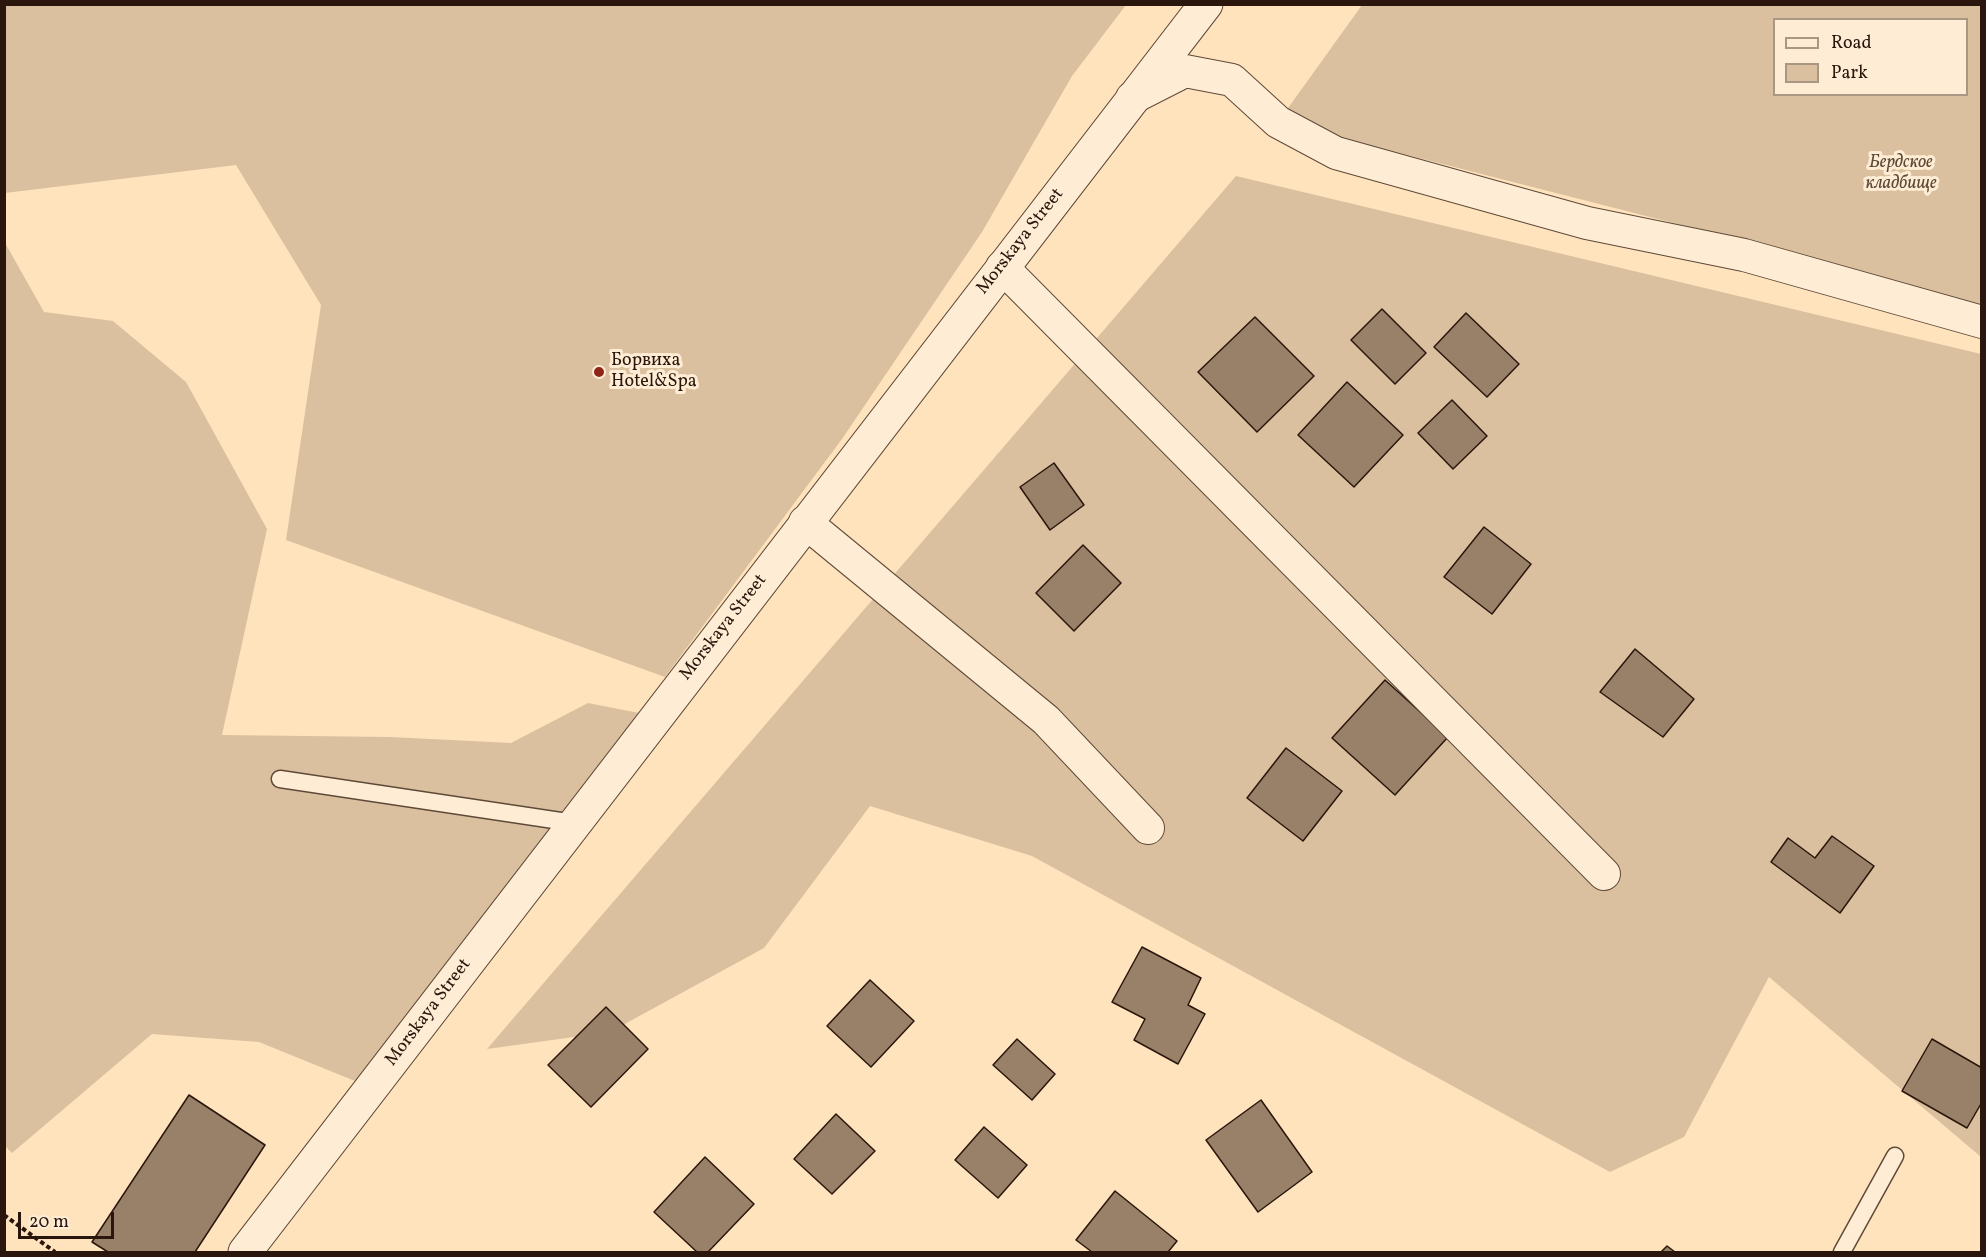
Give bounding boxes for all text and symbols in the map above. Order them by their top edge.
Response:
legend [1773,18,1968,96]
text: Road [1831,31,1872,56]
text: Park [1831,61,1868,86]
park label: Бердское кладбище [1865,153,1937,195]
street label: Morskaya Street [973,185,1069,299]
place label: Борвиха Hotel&Spa [611,351,697,394]
marker: Борвиха Hotel&Spa [592,365,606,379]
street label: Morskaya Street [676,571,772,685]
street label: Morskaya Street [382,955,476,1071]
scale bar [21,1200,117,1238]
text: 20 m [29,1210,69,1235]

